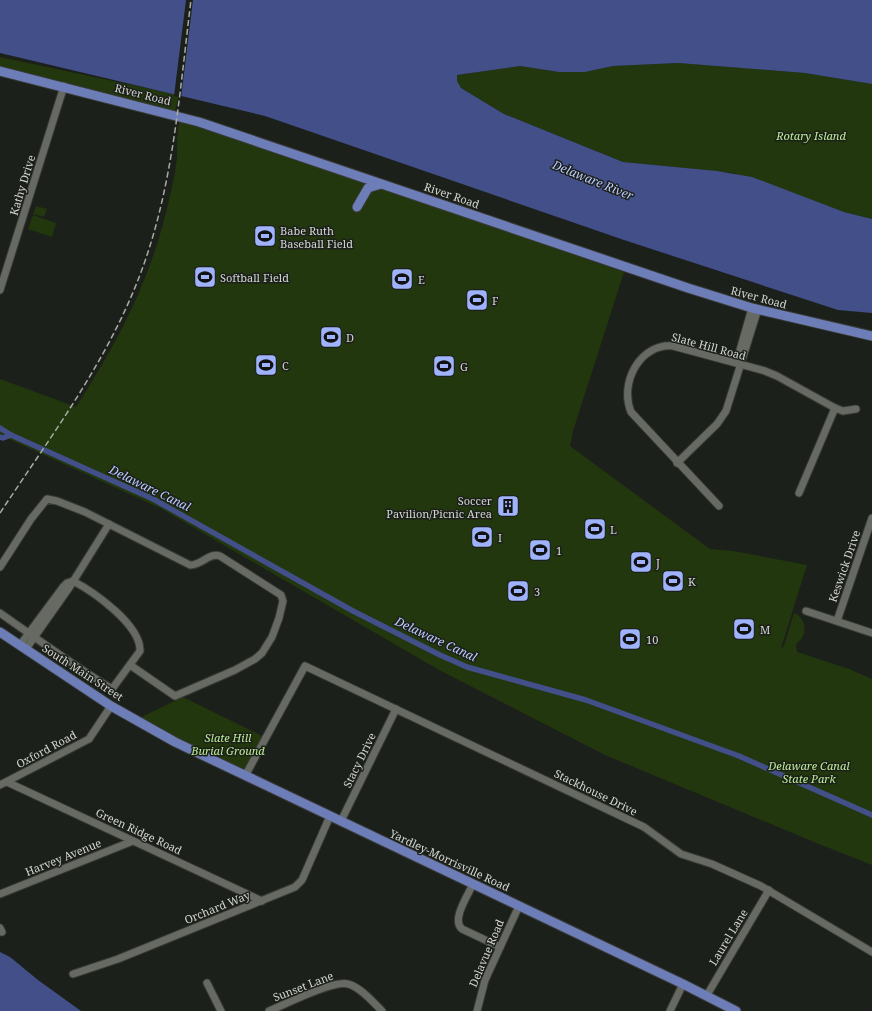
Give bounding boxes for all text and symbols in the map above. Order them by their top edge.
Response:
street label: River Road [113,80,173,108]
park label: Rotary Island [775,128,846,143]
street label: Kathy Drive [6,153,38,217]
water label: Delaware River [549,156,636,204]
street label: River Road [422,179,482,212]
sports icon: Babe Ruth Baseball Field [252,223,278,249]
place label: Babe Ruth Baseball Field [280,223,353,251]
sports icon: Softball Field [192,264,218,290]
sports icon: E [389,266,415,292]
place label: Softball Field [220,270,289,285]
place label: E [418,272,425,287]
street label: River Road [729,282,789,312]
sports icon: F [464,287,490,313]
place label: F [492,293,499,308]
sports icon: D [318,324,344,350]
street label: Slate Hill Road [670,329,748,363]
place label: D [346,330,354,345]
sports icon: C [253,352,279,378]
sports icon: G [431,353,457,379]
place label: C [282,358,289,373]
place label: G [460,359,468,374]
water label: Delaware Canal [106,460,194,515]
place label: Soccer Pavilion/Picnic Area [386,493,493,521]
building icon: Soccer Pavilion/Picnic Area [495,493,521,519]
sports icon: L [582,516,608,542]
place label: L [610,522,617,537]
sports icon: I [469,524,495,550]
street label: Keswick Drive [825,528,863,604]
place label: I [498,530,502,545]
sports icon: 1 [527,537,553,563]
place label: 1 [556,543,562,558]
sports icon: J [628,549,654,575]
place label: J [655,555,660,570]
sports icon: K [660,568,686,594]
place label: K [688,574,696,589]
sports icon: 3 [505,578,531,604]
place label: 3 [534,584,540,599]
water label: Delaware Canal [391,612,480,666]
sports icon: M [731,616,757,642]
place label: M [760,622,770,637]
sports icon: 10 [617,626,643,652]
place label: 10 [646,632,658,647]
street label: South Main Street [40,640,126,704]
street label: Oxford Road [13,727,79,771]
park label: Slate Hill Burial Ground [190,730,265,758]
street label: Stacy Drive [339,730,379,790]
park label: Delaware Canal State Park [767,758,850,786]
street label: Stackhouse Drive [552,765,640,819]
street label: Green Ridge Road [93,804,185,858]
street label: Yardley-Morrisville Road [387,825,513,895]
street label: Harvey Avenue [23,835,103,879]
street label: Orchard Way [182,887,253,927]
street label: Laurel Lane [705,906,751,968]
street label: Delavue Road [465,917,507,989]
street label: Sunset Lane [271,968,336,1004]

